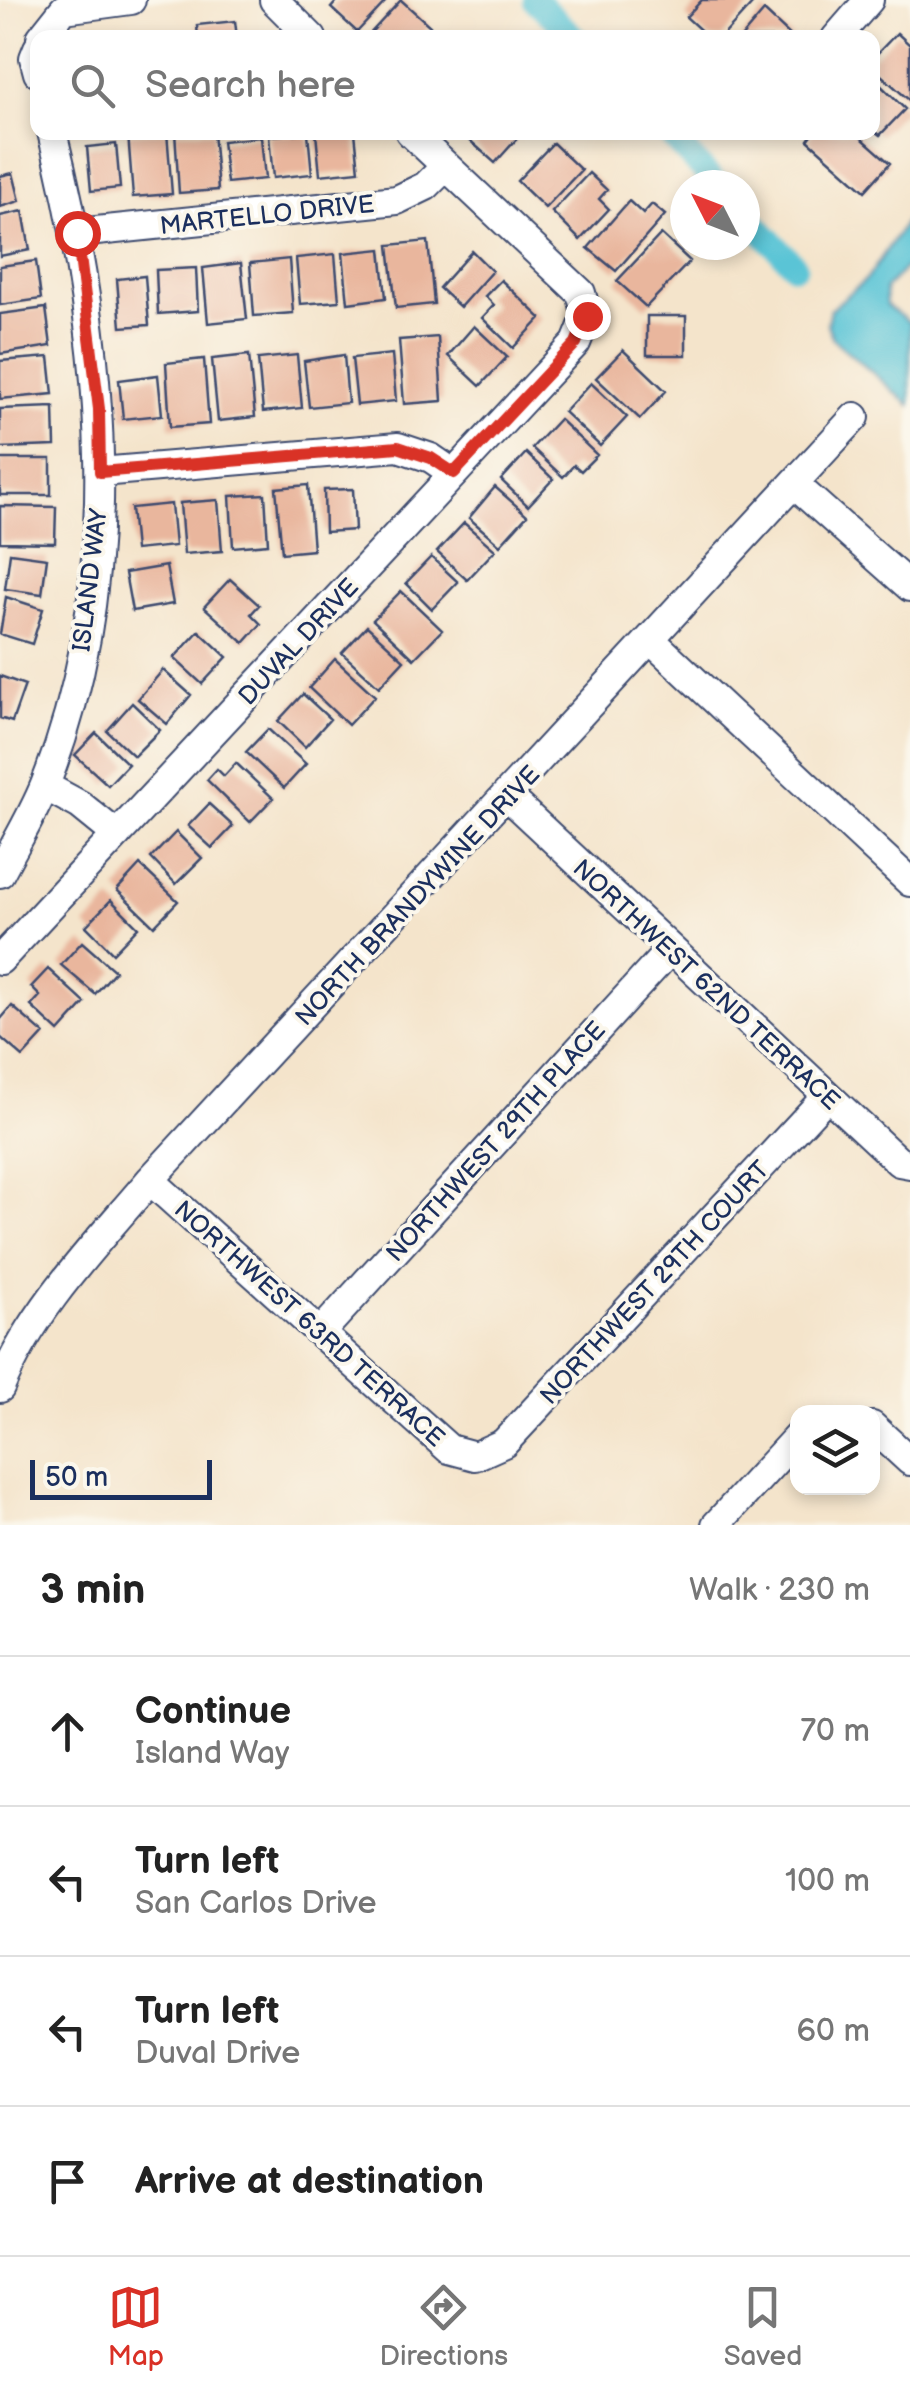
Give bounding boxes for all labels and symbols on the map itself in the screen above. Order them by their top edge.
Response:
north arrow [670,170,760,260]
street label: MARTELLO DRIVE [158,189,376,242]
route start [55,211,101,257]
route end [565,294,611,340]
street label: ISLAND WAY [66,507,115,653]
street label: DUVAL DRIVE [233,572,366,712]
street label: NORTH BRANDYWINE DRIVE [289,759,547,1033]
street label: NORTHWEST 62ND TERRACE [566,853,846,1117]
street label: NORTHWEST 29TH PLACE [380,1015,612,1269]
street label: NORTHWEST 29TH COURT [534,1155,776,1411]
street label: NORTHWEST 63RD TERRACE [167,1194,451,1454]
scale bar [30,1455,212,1500]

